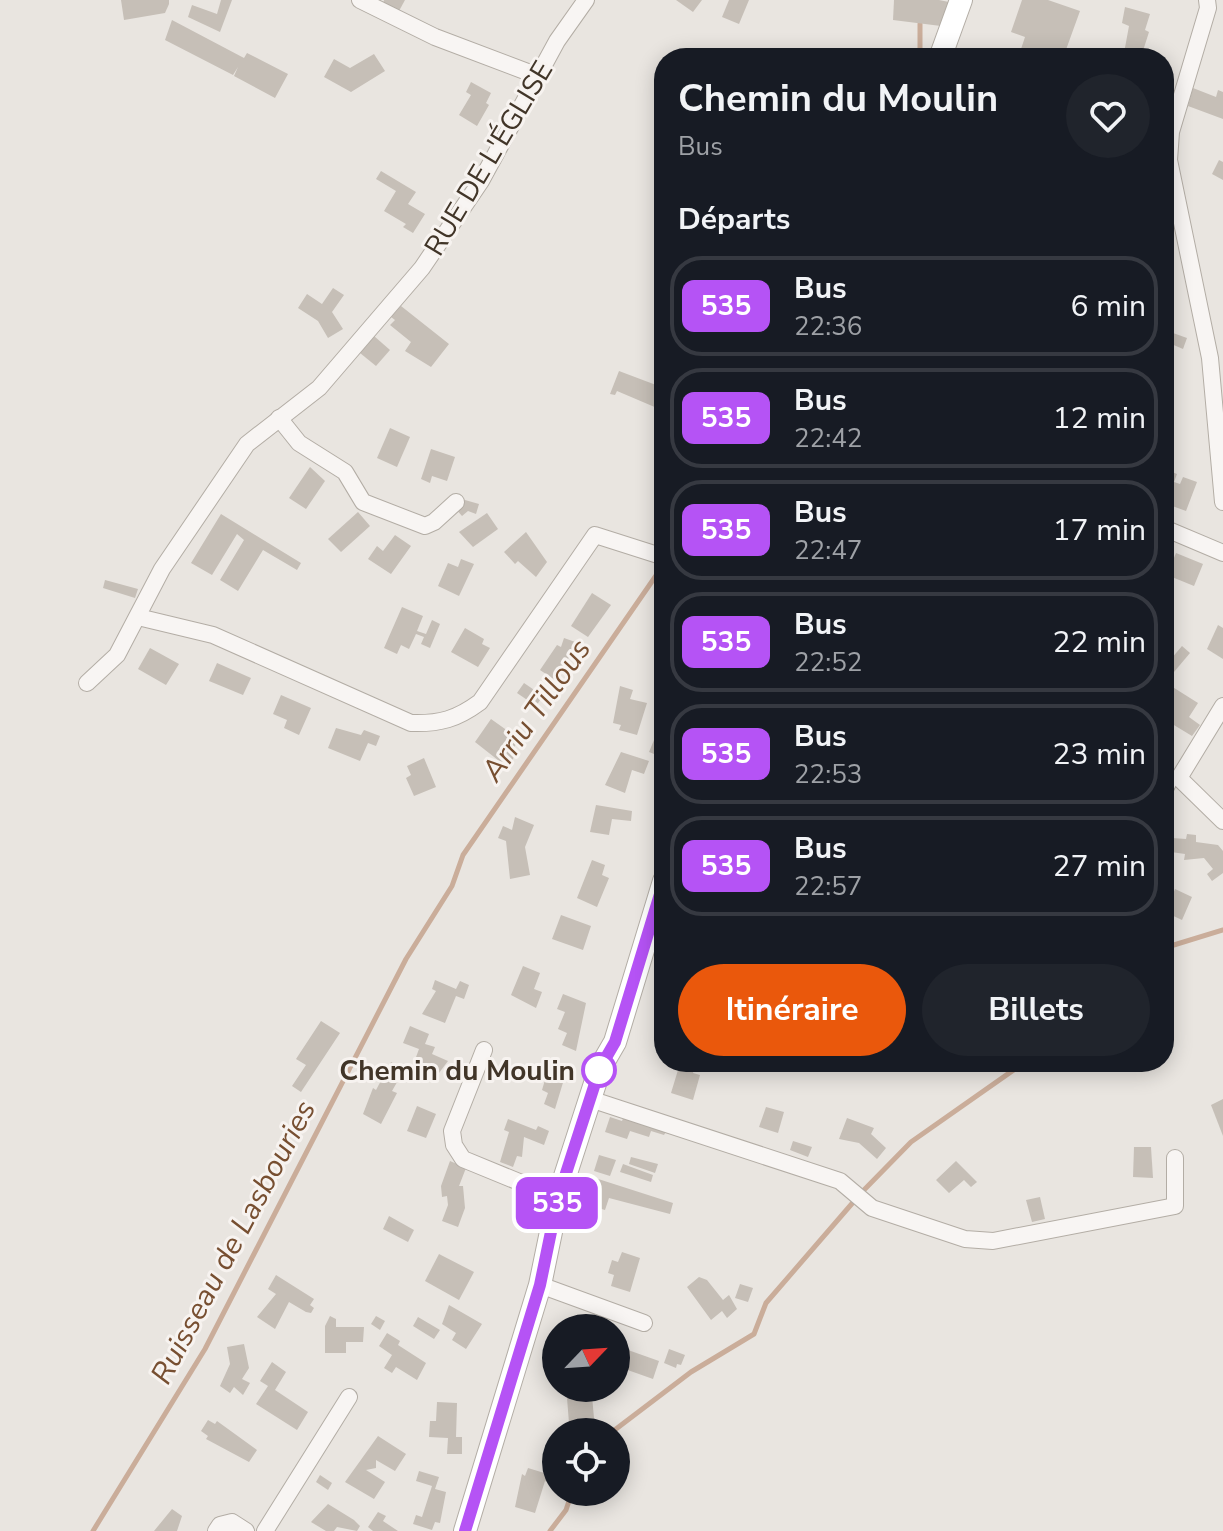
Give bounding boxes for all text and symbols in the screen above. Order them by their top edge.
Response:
street label: RUE DE L'ÉGLISE [416,54,562,263]
text: Chemin du Moulin [678,73,998,124]
button: heart [1066,74,1150,158]
text: Bus [678,129,723,164]
text: Départs [678,199,790,240]
text: Bus [794,268,847,309]
text: 6 min [1071,286,1146,327]
text: 535 [701,287,751,325]
text: 22:36 [794,309,862,344]
text: Bus [794,380,847,421]
text: 12 min [1053,398,1146,439]
text: 535 [701,399,751,437]
text: 22:42 [794,421,862,456]
text: Bus [794,492,847,533]
text: 17 min [1053,510,1146,551]
text: 535 [701,511,751,549]
text: 22:47 [794,533,862,568]
text: Bus [794,604,847,645]
text: 22 min [1053,622,1146,663]
text: 535 [701,623,751,661]
water label: Arriu Tillous [472,631,601,791]
text: 22:52 [794,645,862,680]
text: Bus [794,716,847,757]
text: 23 min [1053,734,1146,775]
text: 535 [701,735,751,773]
text: 22:53 [794,757,862,792]
text: Bus [794,828,847,869]
text: 27 min [1053,846,1146,887]
text: 535 [701,847,751,885]
text: 22:57 [794,869,862,904]
button: Itinéraire [678,964,906,1056]
button: Billets [922,964,1150,1056]
place label: Chemin du Moulin [339,1052,575,1090]
marker: Chemin du Moulin [582,1053,616,1087]
water label: Ruisseau de Lasbouries [141,1093,326,1391]
line badge: 535 [511,1177,603,1229]
text: 535 [532,1184,582,1222]
north arrow [542,1314,630,1402]
map controls [542,1314,630,1506]
button: locate [542,1418,630,1506]

